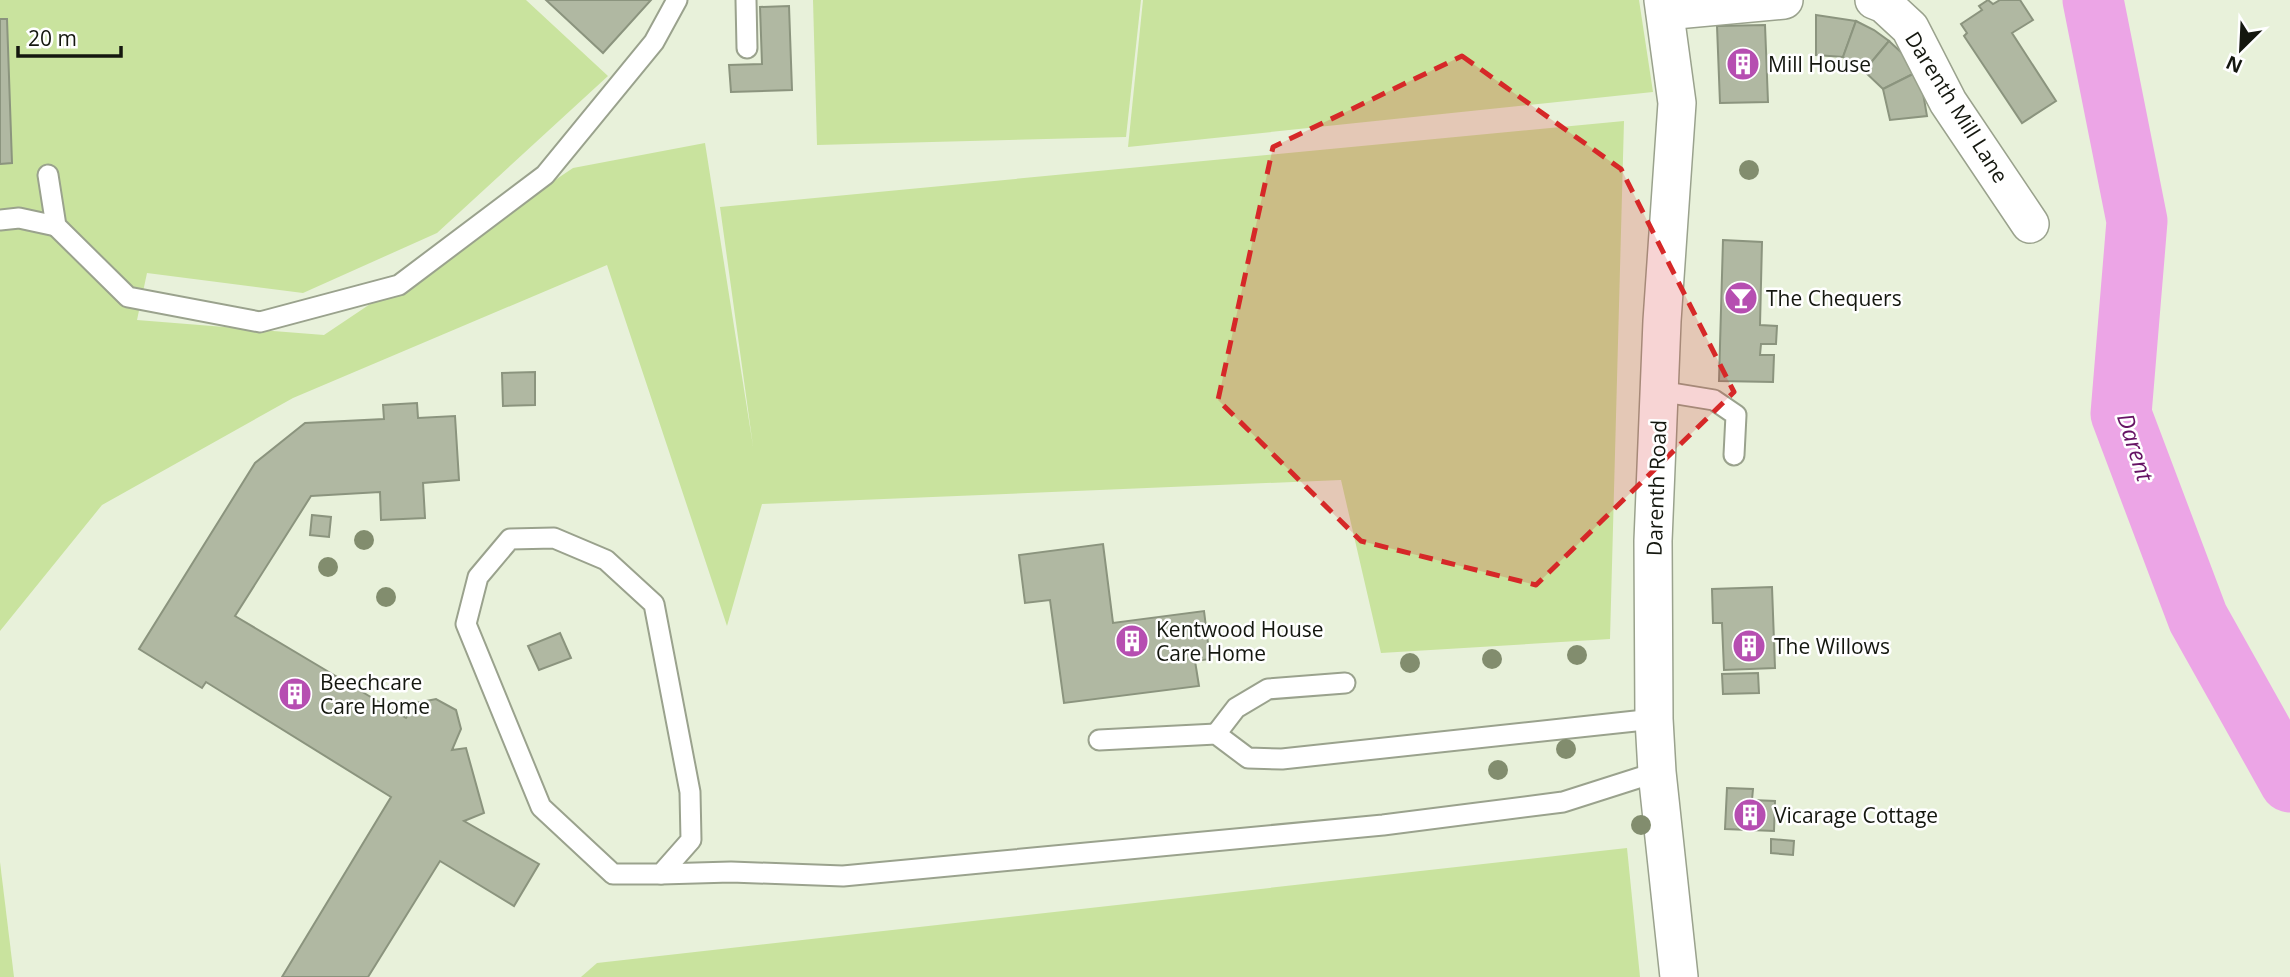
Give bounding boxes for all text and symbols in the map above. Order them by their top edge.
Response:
scale bar [18,14,121,58]
north arrow [2206,14,2276,84]
text: 20 m [28,24,77,52]
street label: Darenth Mill Lane [1899,26,2015,188]
building icon: Mill House [1724,45,1762,83]
place label: Mill House [1768,50,1871,78]
text: N [2222,50,2246,80]
bar icon: The Chequers [1722,279,1760,317]
place label: The Chequers [1766,284,1902,312]
water label: Darent [2110,409,2162,486]
street label: Darenth Road [1640,420,1672,556]
place label: Kentwood House Care Home [1156,615,1324,667]
building icon: Kentwood House Care Home [1113,622,1151,660]
building icon: The Willows [1730,627,1768,665]
place label: The Willows [1774,632,1890,660]
place label: Beechcare Care Home [320,668,430,720]
building icon: Beechcare Care Home [276,675,314,713]
building icon: Vicarage Cottage [1731,796,1769,834]
place label: Vicarage Cottage [1774,801,1938,829]

